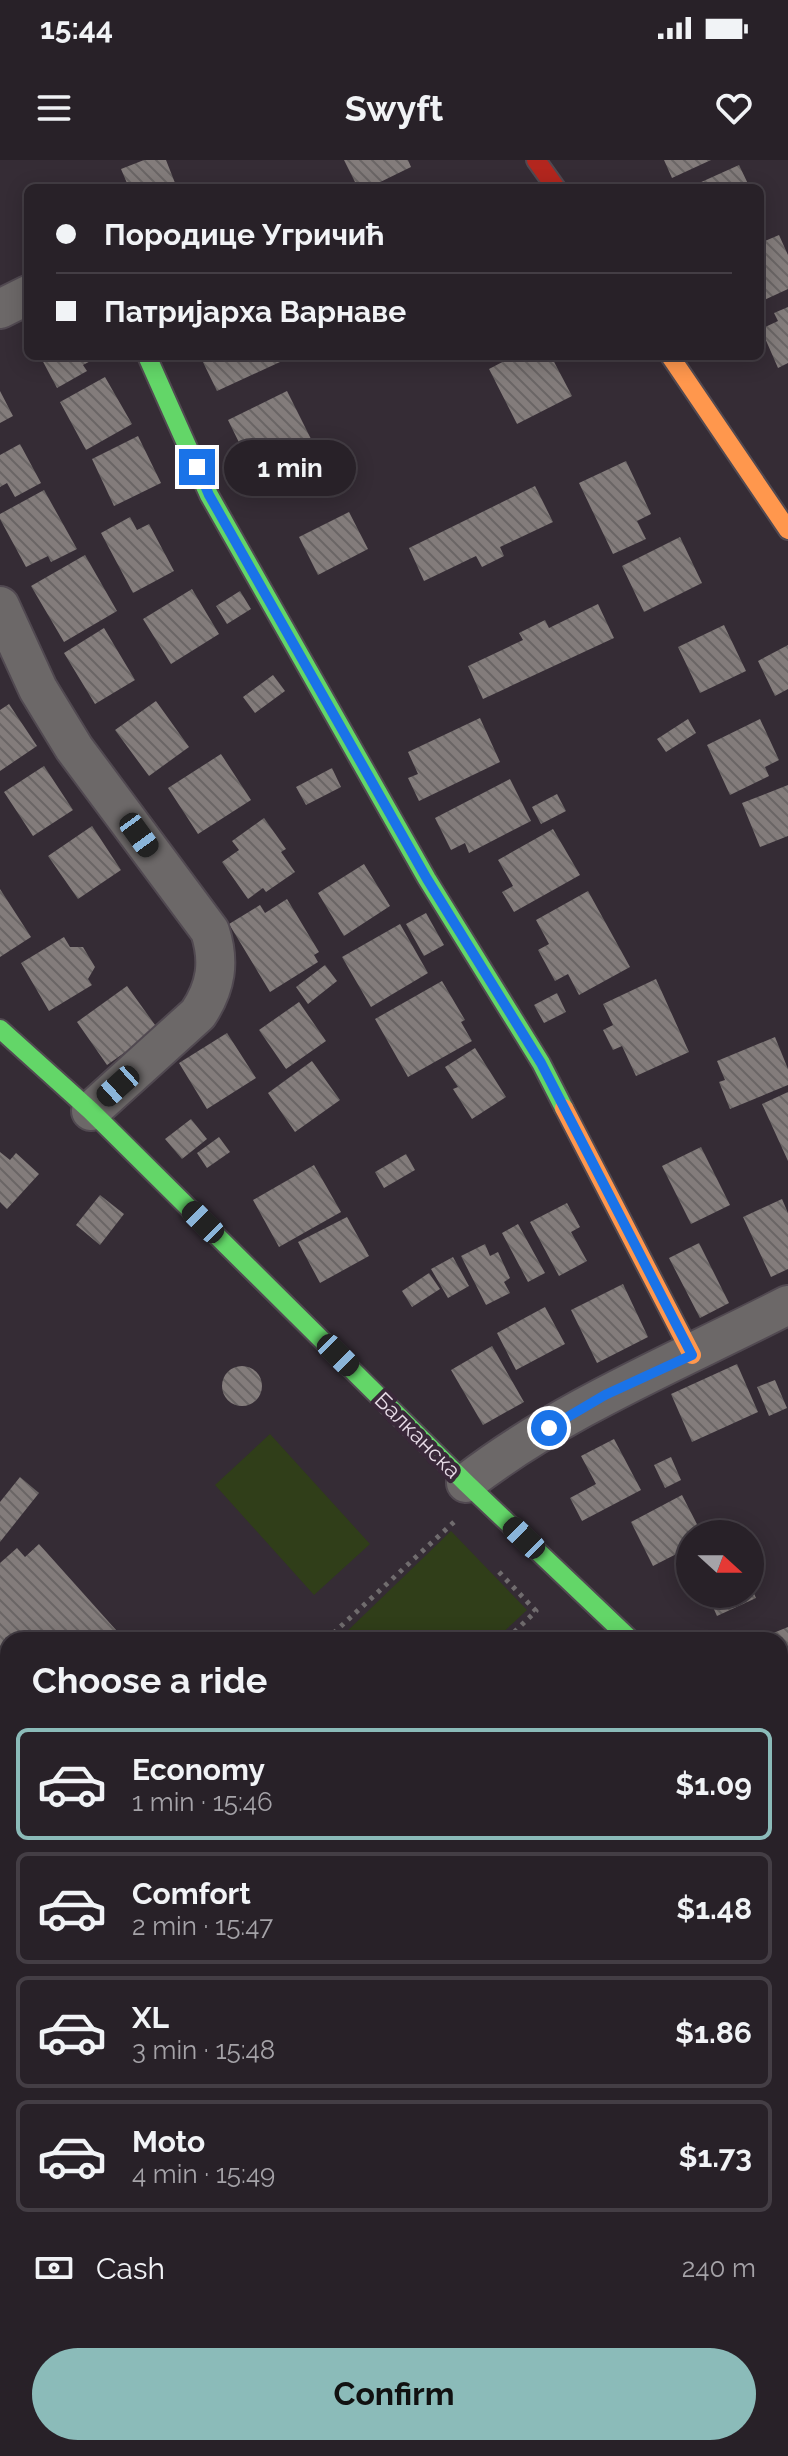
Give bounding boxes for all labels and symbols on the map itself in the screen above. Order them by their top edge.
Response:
callout: 1 min [225,439,357,495]
route end [179,449,215,485]
car [115,809,163,861]
car [92,1061,144,1111]
car [178,1197,228,1247]
car [313,1330,363,1380]
street label: Балканска [370,1387,466,1483]
route start [531,1410,567,1446]
car [498,1513,550,1563]
north arrow [676,1520,764,1608]

